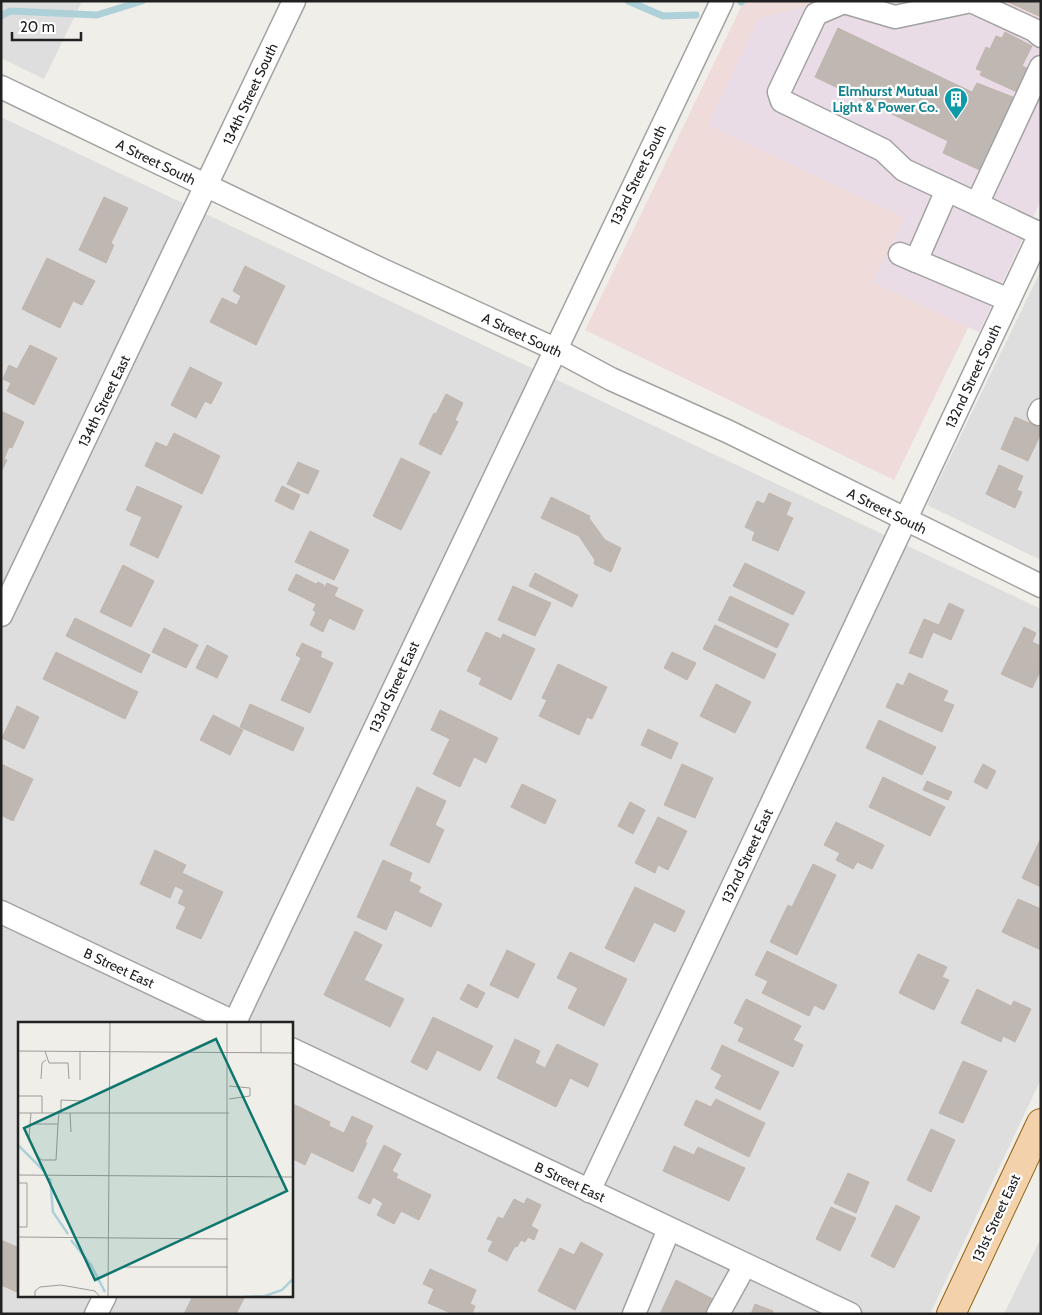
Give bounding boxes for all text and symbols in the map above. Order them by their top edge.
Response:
scale bar [12,10,81,42]
text: 20 m [20,18,55,36]
street label: 134th Street South [219,40,281,148]
place label: Elmhurst Mutual Light & Power Co. [832,82,938,116]
building icon: Elmhurst Mutual Light & Power Co. [943,86,969,120]
street label: 133rd Street South [606,122,670,228]
street label: A Street South [113,135,199,189]
street label: A Street South [479,309,565,361]
street label: 132nd Street South [941,321,1005,431]
street label: 134th Street East [74,352,134,450]
street label: A Street South [844,484,930,538]
street label: 133rd Street East [365,638,423,736]
street label: 132nd Street East [717,806,777,906]
street label: B Street East [81,944,157,992]
inset map [18,1022,292,1298]
street label: B Street East [532,1158,608,1206]
street label: 131st Street East [968,1171,1024,1265]

